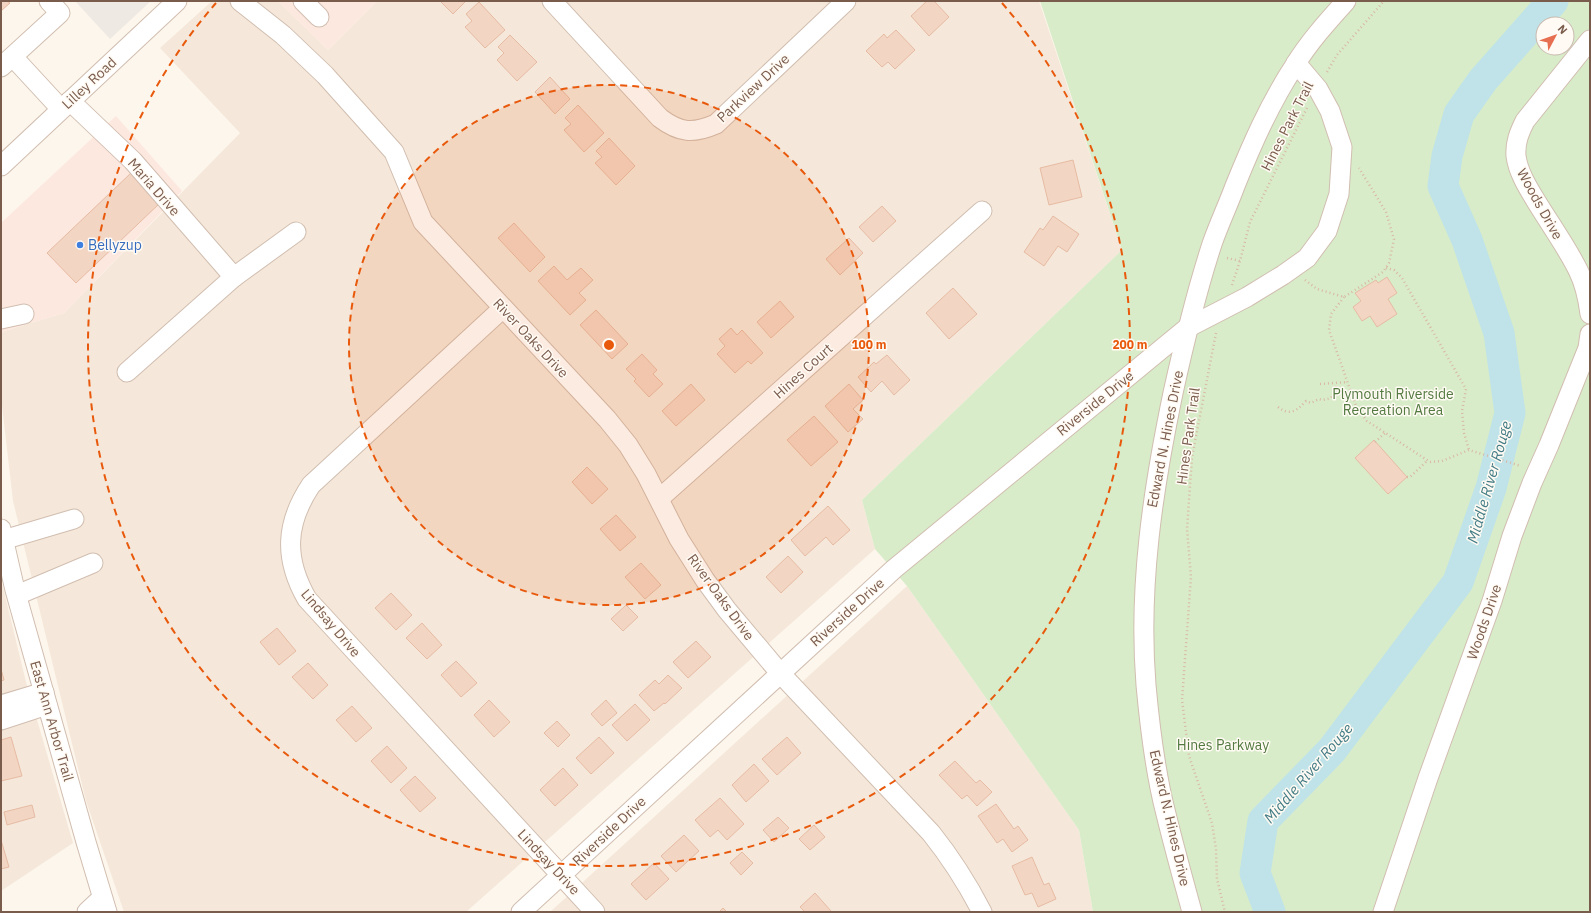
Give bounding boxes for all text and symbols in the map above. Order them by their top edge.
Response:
north arrow [1535,16,1575,56]
text: N [1555,22,1570,37]
street label: Parkview Drive [713,50,793,126]
street label: Lilley Road [58,53,120,113]
street label: Hines Park Trail [1257,78,1317,174]
street label: Maria Drive [124,154,184,220]
street label: Woods Drive [1513,165,1567,243]
place label: Bellyzup [88,236,142,254]
marker: Bellyzup [75,240,85,250]
street label: River Oaks Drive [489,294,573,382]
text: 100 m [851,337,887,352]
text: 200 m [1112,337,1148,352]
centre of rings [602,338,616,352]
street label: Hines Court [770,340,836,402]
street label: Riverside Drive [1053,366,1137,440]
street label: Edward N. Hines Drive [1143,369,1187,509]
park label: Plymouth Riverside Recreation Area [1332,385,1454,419]
street label: Hines Park Trail [1172,386,1204,486]
water label: Middle River Rouge [1462,418,1516,545]
street label: River Oaks Drive [684,550,759,644]
street label: Riverside Drive [806,574,888,650]
street label: Woods Drive [1463,582,1505,662]
street label: Lindsay Drive [297,585,365,661]
street label: East Ann Arbor Trail [26,659,78,784]
water label: Middle River Rouge [1259,719,1357,827]
park label: Hines Parkway [1177,736,1269,754]
street label: Edward N. Hines Drive [1146,748,1195,888]
street label: Riverside Drive [568,792,650,870]
street label: Lindsay Drive [514,825,584,899]

